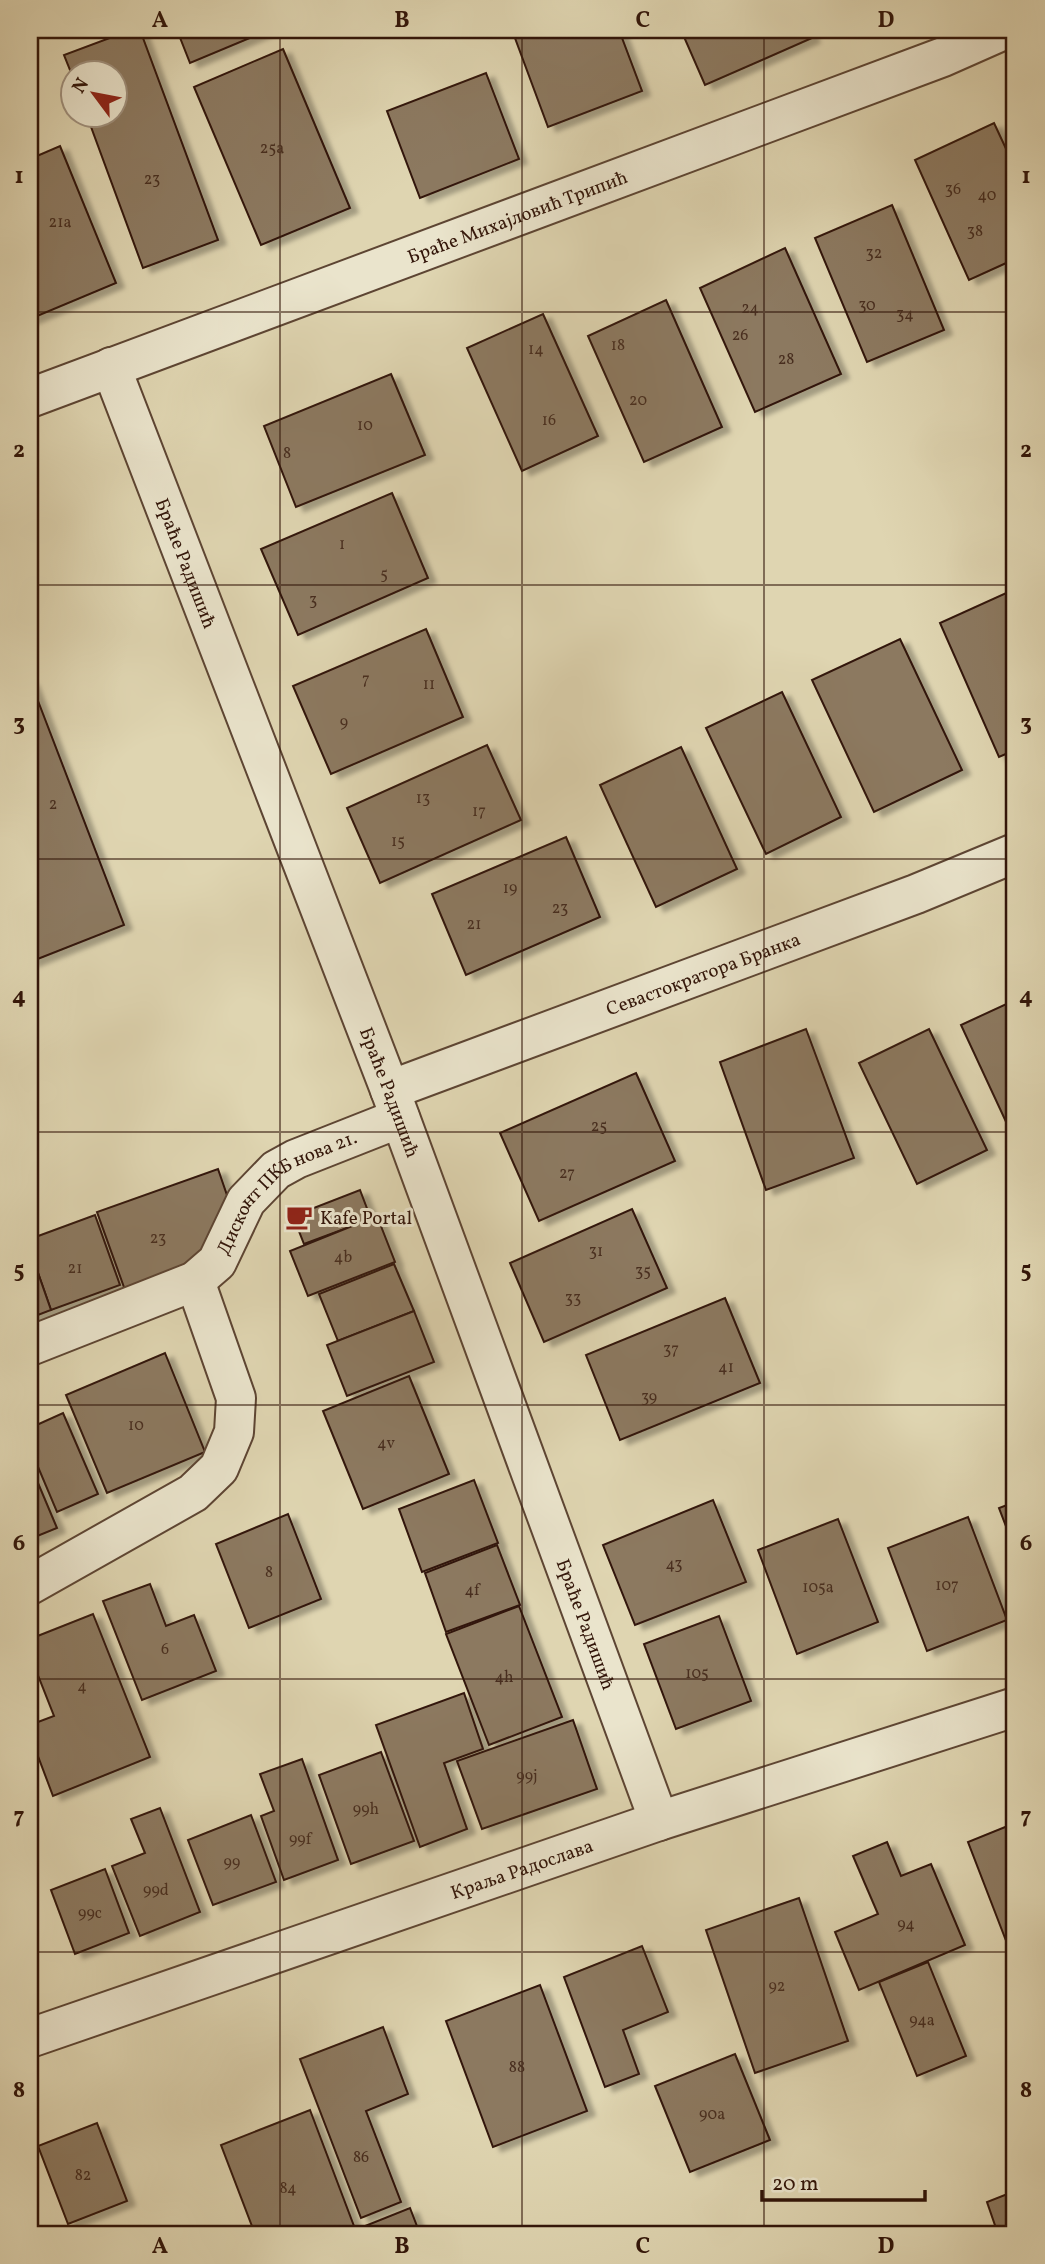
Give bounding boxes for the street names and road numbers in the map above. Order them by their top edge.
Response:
street label: Браће Михајловић Трипић [404,165,632,271]
street label: Браће Радишић [148,495,222,633]
street label: Севастократора Бранка [603,927,804,1023]
street label: Браће Радишић [352,1024,425,1162]
street label: Дисконт ПКБ нова 21. [211,1125,361,1260]
street label: Браће Радишић [549,1556,621,1694]
street label: Краља Радослава [447,1834,597,1907]

